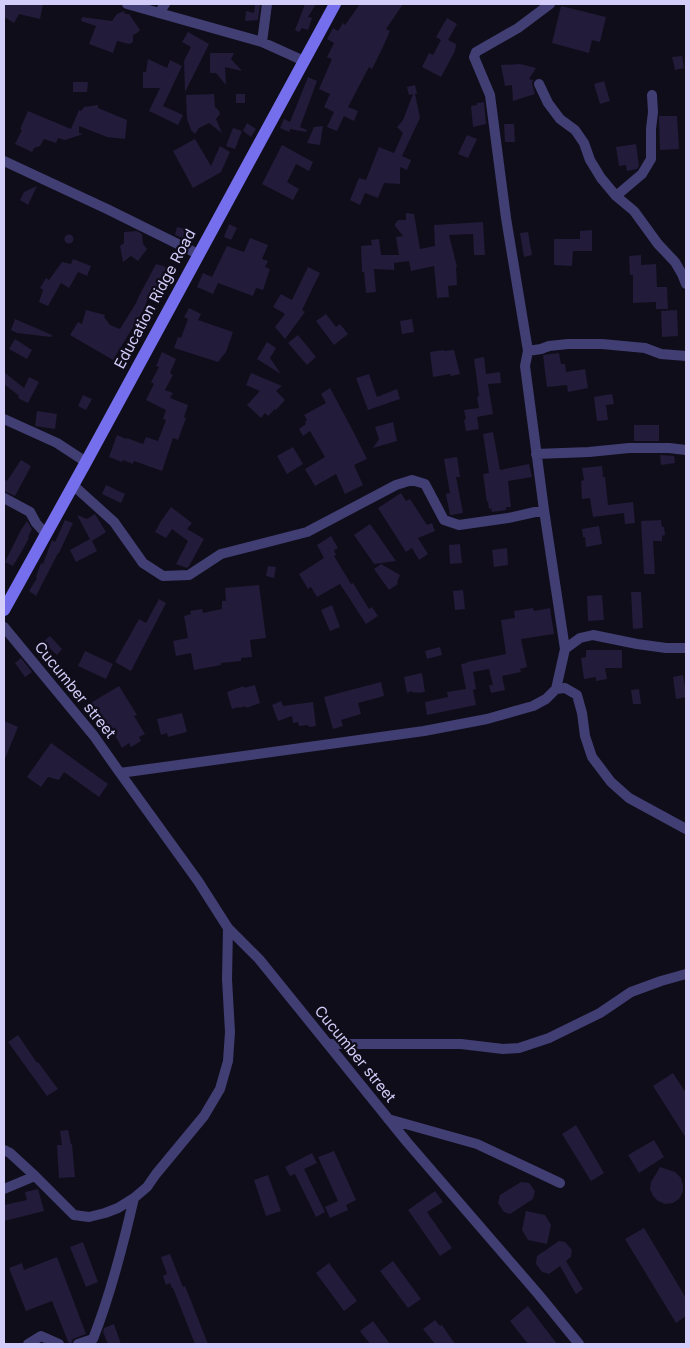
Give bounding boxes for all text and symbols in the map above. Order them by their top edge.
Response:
street label: Education Ridge Road [110,226,199,372]
street label: Cucumber street [31,638,120,742]
street label: Cucumber street [311,1002,400,1106]

